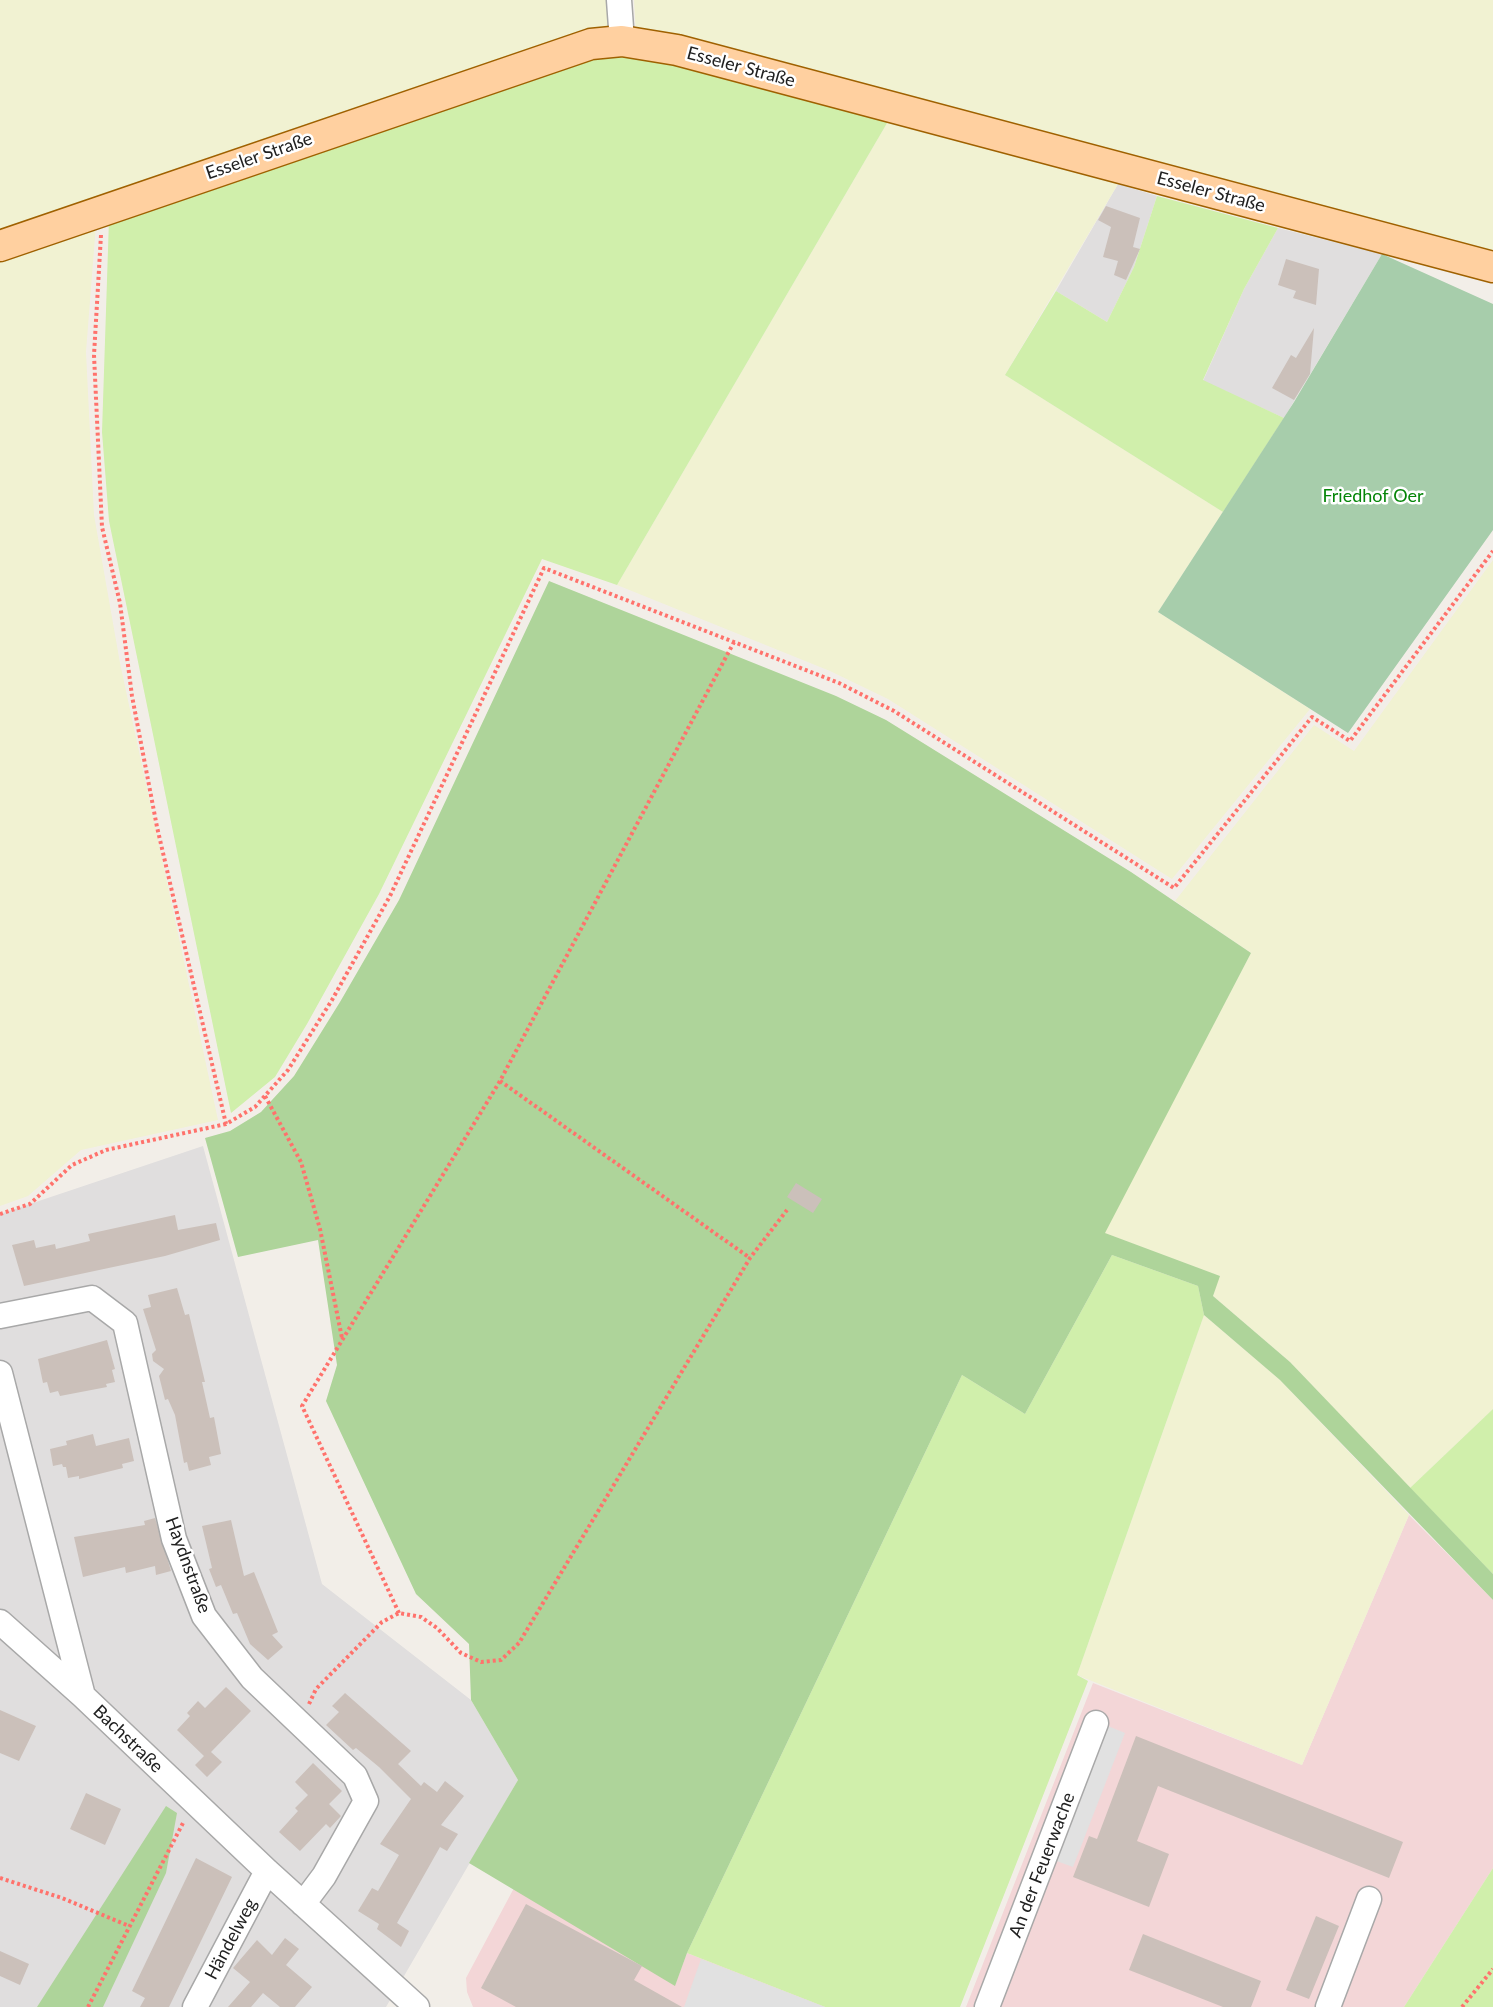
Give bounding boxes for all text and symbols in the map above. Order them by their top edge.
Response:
street label: Esseler Straße [684,42,798,92]
street label: Esseler Straße [203,128,315,184]
street label: Esseler Straße [1154,167,1268,217]
park label: Friedhof Oer [1322,485,1424,507]
street label: Haydnstraße [161,1514,215,1616]
street label: Bachstraße [89,1700,167,1778]
street label: An der Feuerwache [1004,1789,1080,1941]
street label: Händelweg [201,1895,261,1983]

